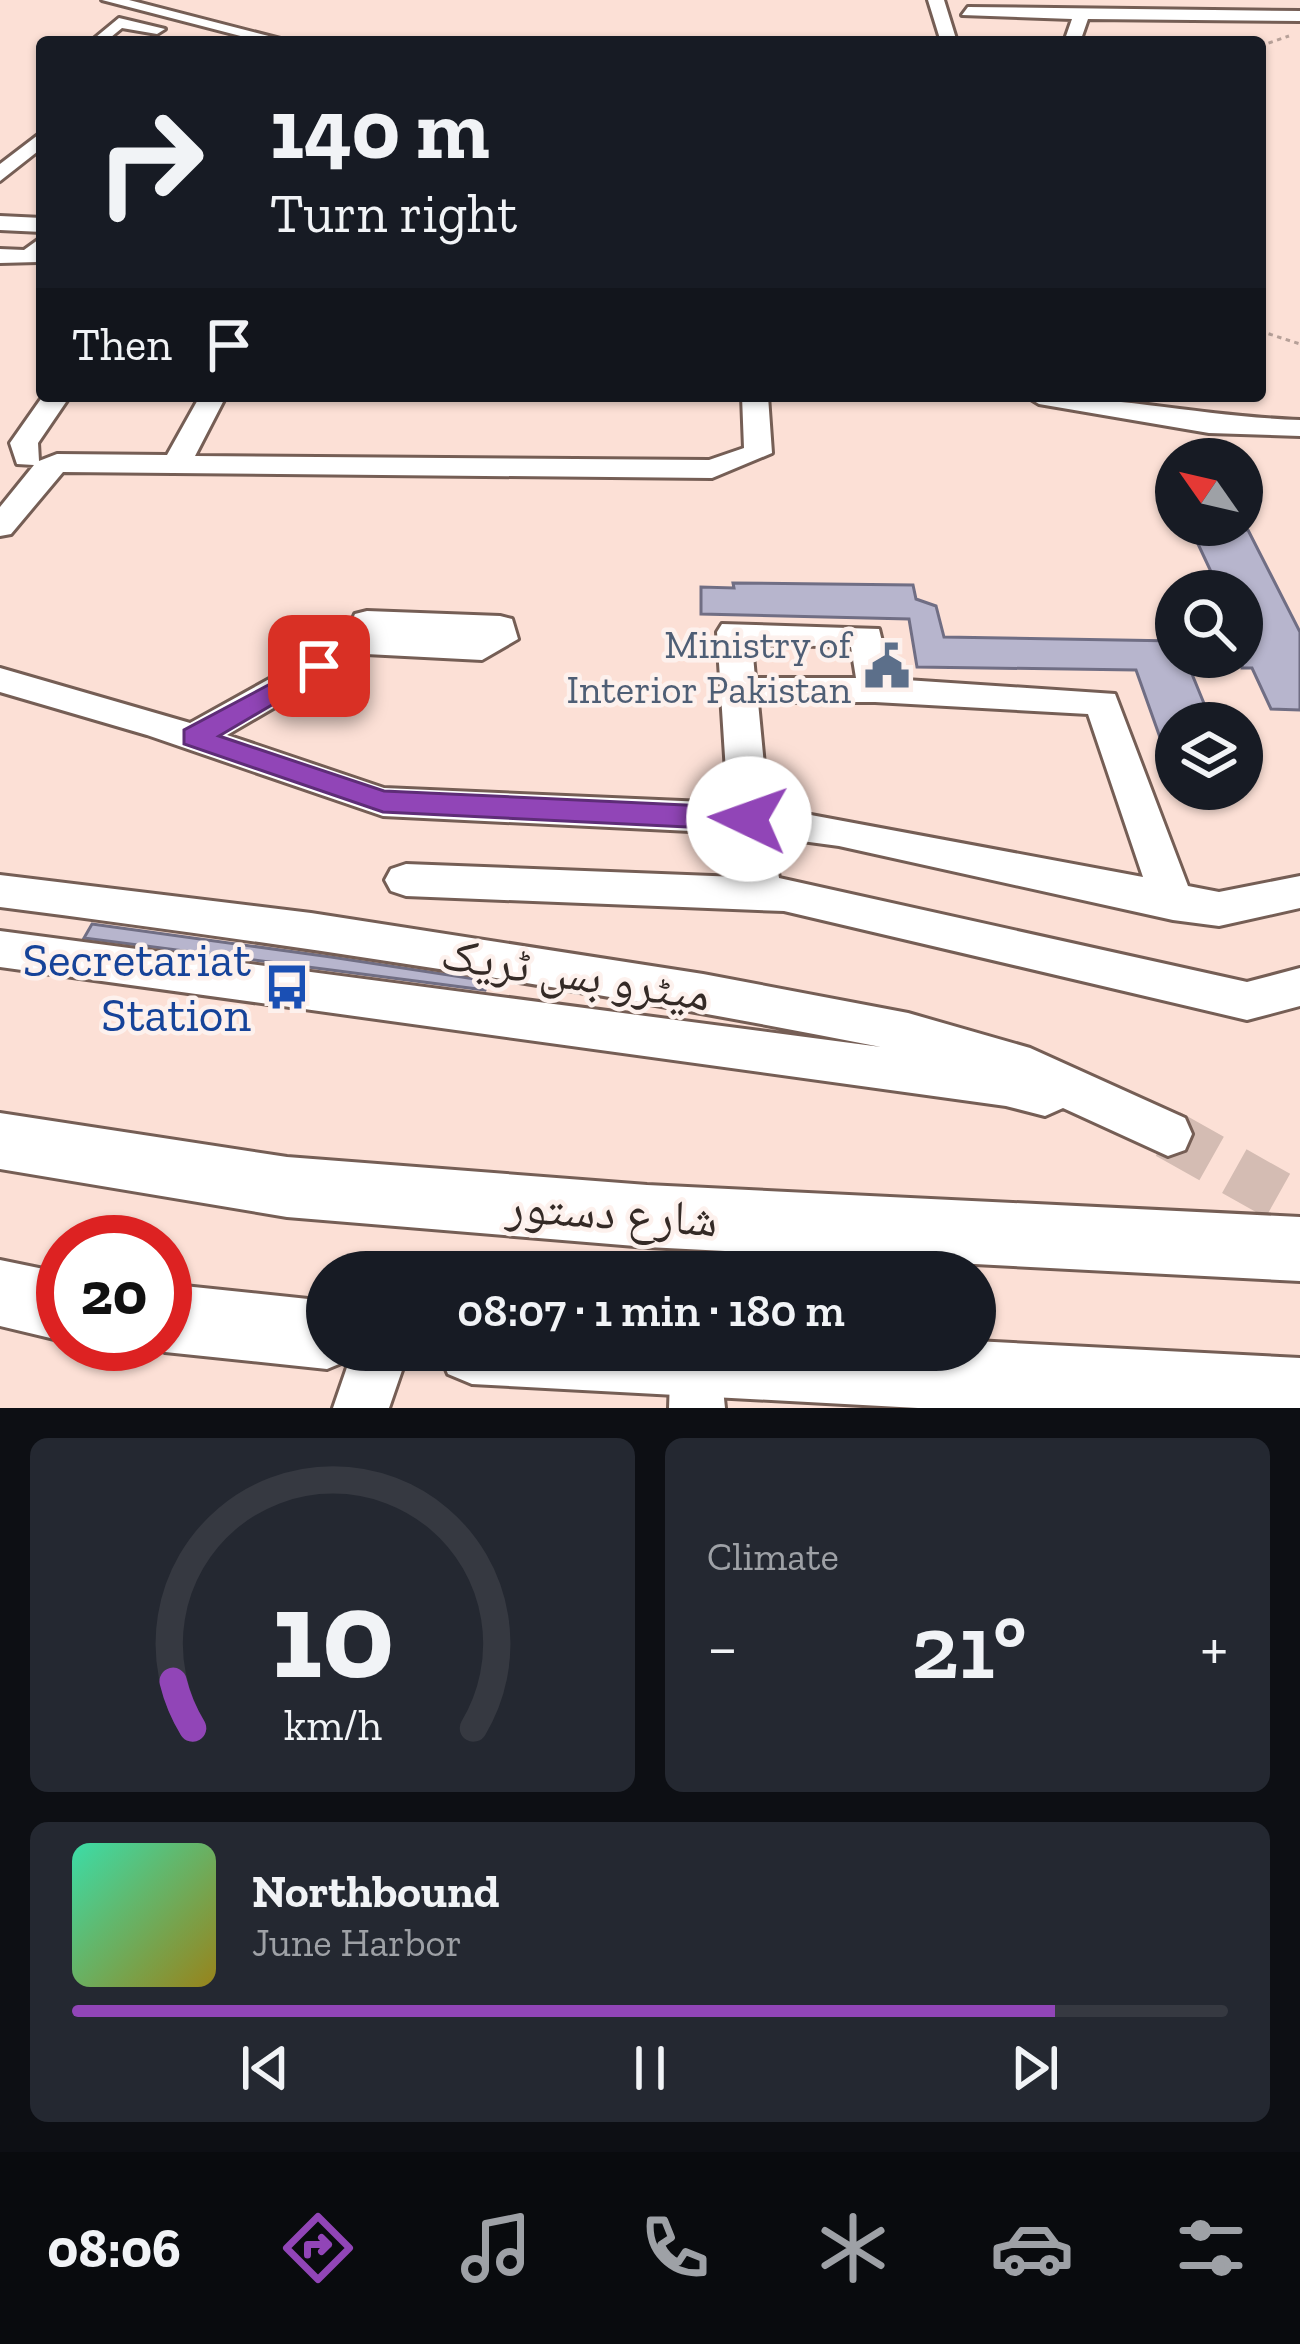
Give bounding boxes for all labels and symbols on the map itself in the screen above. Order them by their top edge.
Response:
north arrow [1155,438,1263,546]
pin [268,615,370,717]
place label: Ministry of Interior Pakistan [566,621,854,713]
public building icon: Ministry of Interior Pakistan [862,641,912,691]
position arrow [686,756,812,882]
street label: میٹرو بس ٹریک [437,924,715,1024]
place label: Secretariat Station [22,931,251,1043]
bus stop icon: Secretariat Station [262,962,312,1012]
street label: شارع دستور [503,1177,720,1250]
speed limit sign: 20 [36,1215,192,1371]

